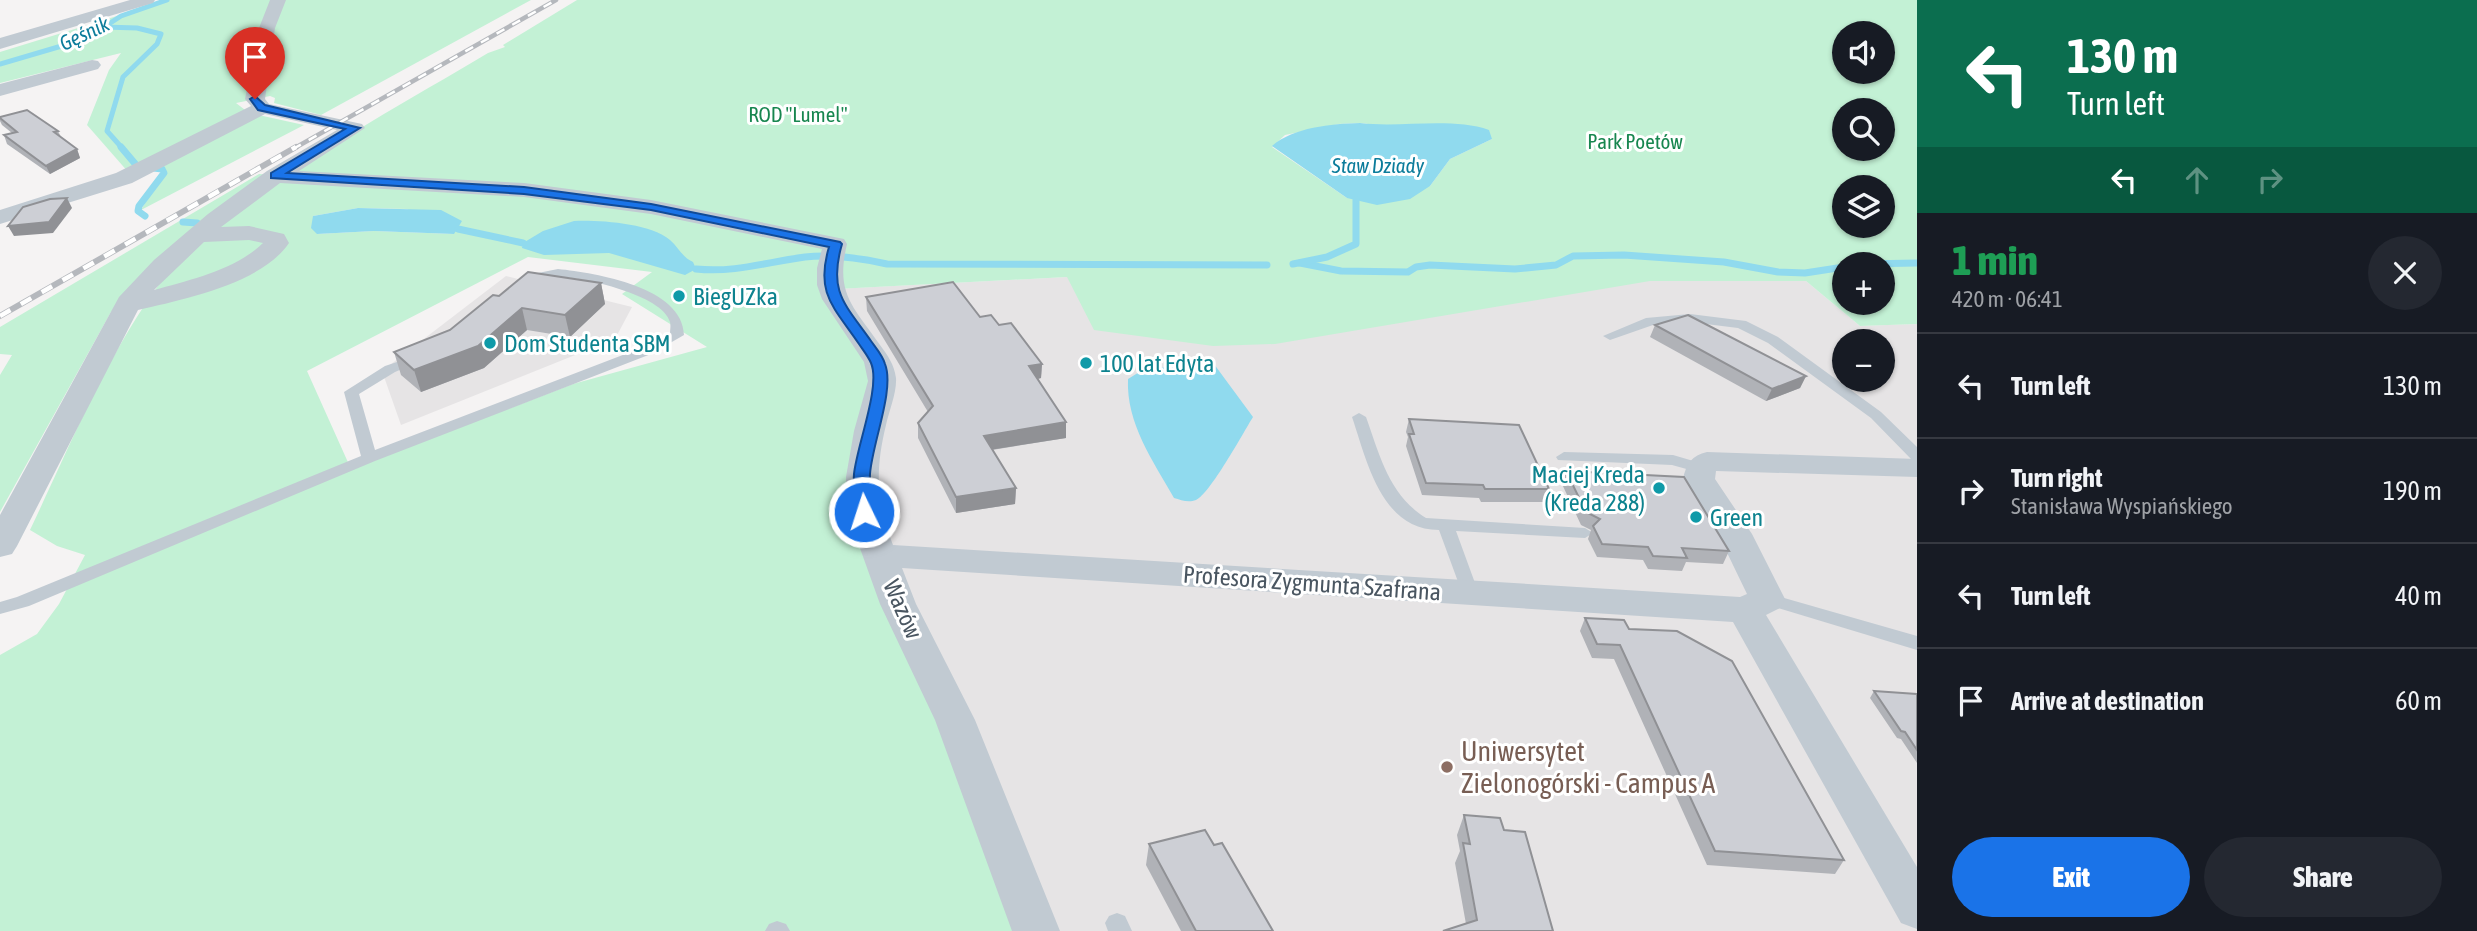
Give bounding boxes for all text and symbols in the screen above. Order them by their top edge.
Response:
water label: Gęśnik [55,11,113,55]
map controls [1832,21,1895,392]
button: sound [1832,21,1895,84]
pin [225,27,285,99]
text: 130 m [2067,27,2178,83]
icon: left [1952,28,2043,119]
icon: arrive [236,38,274,76]
text: Turn left [2067,85,2165,122]
button: search [1832,98,1895,161]
park label: ROD "Lumel" [748,102,848,126]
park label: Park Poetów [1587,129,1683,153]
water label: Staw Dziady [1331,153,1425,177]
icon: left [2105,161,2143,199]
icon: ahead [2178,161,2216,199]
icon: right [2251,161,2289,199]
button: layers [1832,175,1895,238]
text: 1 min [1952,236,2038,284]
button: close [2368,236,2442,310]
button: + [1832,252,1895,315]
place label: BiegUZka [693,283,778,310]
text: 420 m · 06:41 [1952,286,2063,312]
marker: BiegUZka [671,288,687,304]
button: − [1832,329,1895,392]
place label: Dom Studenta SBM [504,330,671,357]
marker: Dom Studenta SBM [482,335,498,351]
place label: 100 lat Edyta [1100,350,1214,377]
marker: 100 lat Edyta [1078,355,1094,371]
icon: left [1952,367,1990,405]
text: Turn left [2011,371,2091,401]
text: 130 m [2383,371,2442,401]
place label: Maciej Kreda (Kreda 288) [1532,461,1645,516]
text: Turn right [2011,463,2102,493]
icon: right [1952,472,1990,510]
position arrow [827,475,901,549]
text: 190 m [2383,476,2442,506]
marker: Maciej Kreda (Kreda 288) [1651,480,1667,496]
text: Stanisława Wyspiańskiego [2011,493,2233,519]
place label: Green [1710,504,1763,531]
marker: Green [1688,509,1704,525]
street label: Profesora Zygmunta Szafrana [1182,561,1442,605]
street label: Wazów [878,575,928,643]
icon: left [1952,577,1990,615]
text: Turn left [2011,581,2091,611]
text: 40 m [2395,581,2442,611]
icon: arrive [1952,682,1990,720]
text: Arrive at destination [2011,686,2204,716]
text: 60 m [2395,686,2442,716]
place label: Uniwersytet Zielonogórski - Campus A [1461,735,1715,799]
marker: Uniwersytet Zielonogórski - Campus A [1439,759,1455,775]
button: Exit [1952,837,2190,917]
button: Share [2204,837,2442,917]

